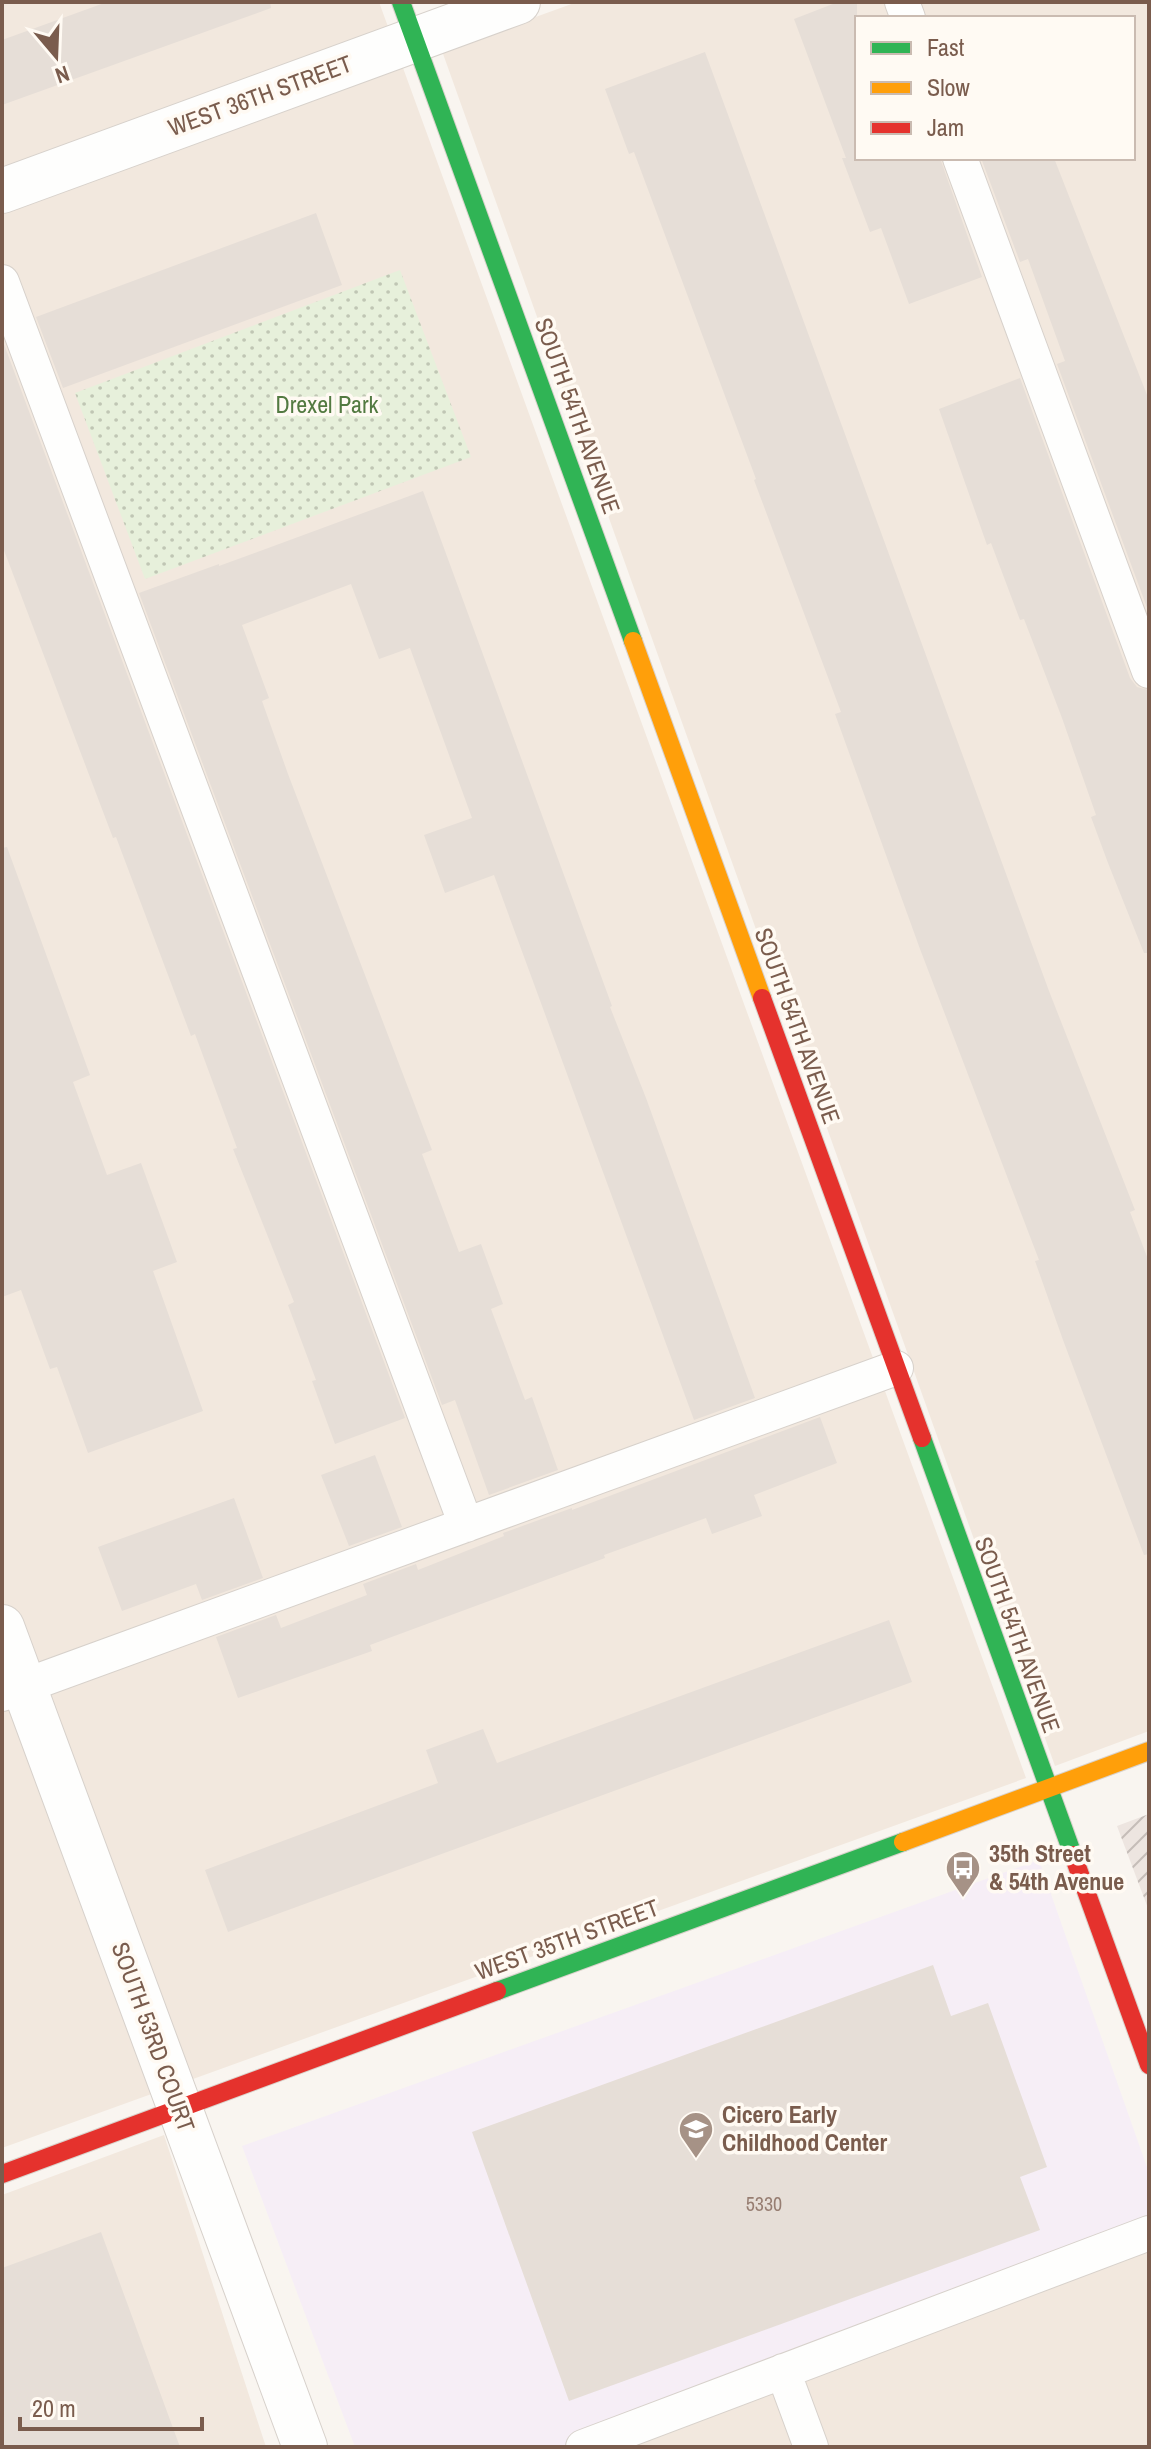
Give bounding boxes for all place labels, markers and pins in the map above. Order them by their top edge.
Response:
place label: 35th Street & 54th Avenue [989,1837,1124,1897]
bus stop icon: 35th Street & 54th Avenue [944,1849,982,1899]
place label: Cicero Early Childhood Center [722,2098,887,2158]
school or university icon: Cicero Early Childhood Center [677,2110,715,2160]

